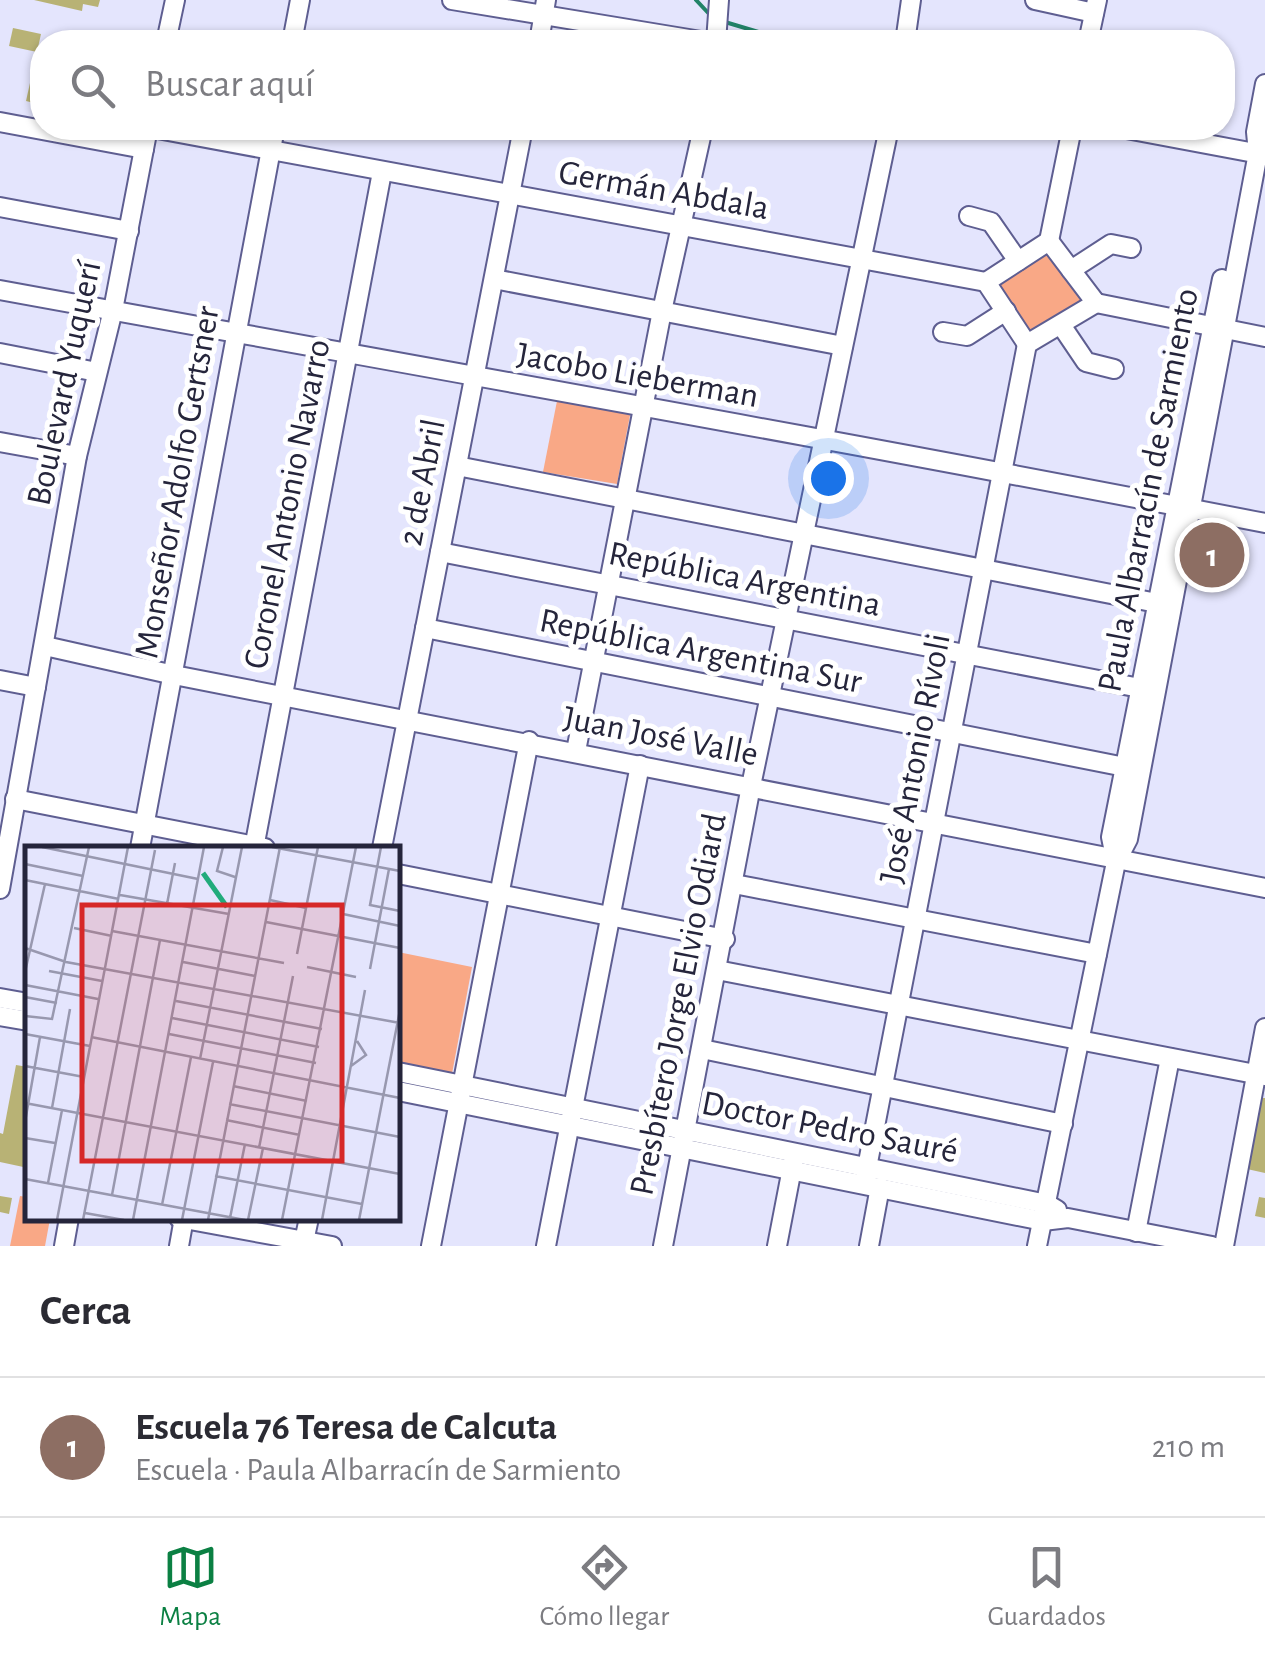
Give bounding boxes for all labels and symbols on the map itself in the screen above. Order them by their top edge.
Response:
street label: Germán Abdala [556,155,772,226]
street label: Boulevard Yuquerí [21,257,108,509]
street label: Paula Albarracín de Sarmiento [1092,286,1205,695]
street label: Monseñor Adolfo Gertsner [129,303,226,661]
street label: Coronel Antonio Navarro [238,337,337,672]
street label: Jacobo Lieberman [514,337,761,414]
street label: 2 de Abril [393,416,452,548]
your location [803,453,854,504]
pin: 1 [1180,518,1244,592]
street label: República Argentina [606,536,884,623]
street label: República Argentina Sur [537,603,865,700]
street label: José Antonio Rívoli [874,630,957,886]
street label: Juan José Valle [560,700,761,773]
street label: Presbítero Jorge Elvio Odiard [624,810,733,1198]
inset map [25,846,400,1221]
street label: Doctor Pedro Sauré [699,1085,961,1169]

